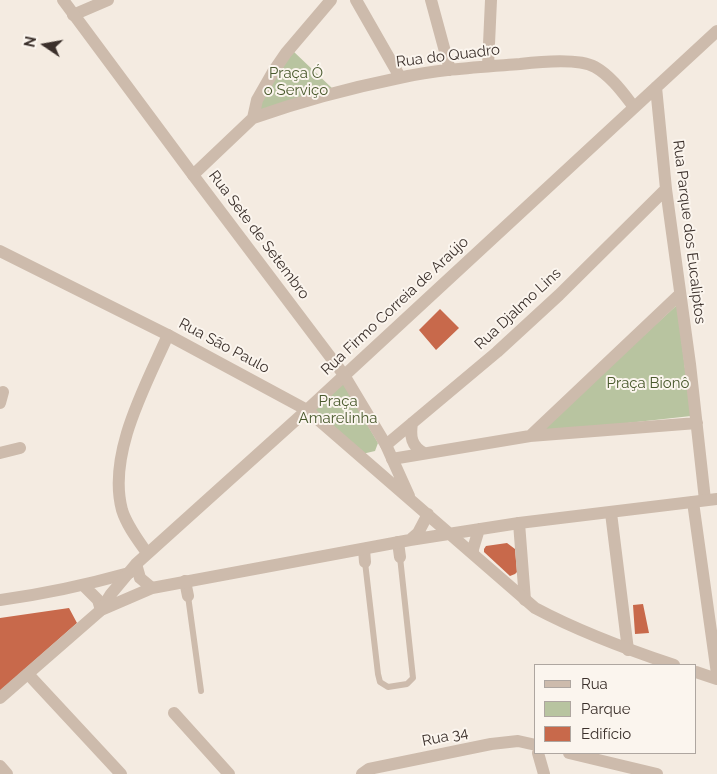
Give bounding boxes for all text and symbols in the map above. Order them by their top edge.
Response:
north arrow [20,20,70,70]
text: N [21,35,39,49]
street label: Rua do Quadro [395,41,501,71]
park label: Praça Ó o Serviço [264,64,328,99]
street label: Rua Parque dos Eucaliptos [669,139,709,325]
street label: Rua Sete de Setembro [205,167,313,303]
street label: Rua Firmo Correia de Araújo [318,233,472,379]
street label: Rua Djalmo Lins [471,264,565,354]
street label: Rua São Paulo [176,315,272,377]
park label: Praça Bionô [607,374,689,392]
park label: Praça Amarelinha [299,392,377,427]
legend [534,664,697,754]
text: Rua [581,675,608,693]
text: Parque [581,700,630,718]
street label: Rua 34 [420,724,470,750]
text: Edifício [581,725,631,743]

